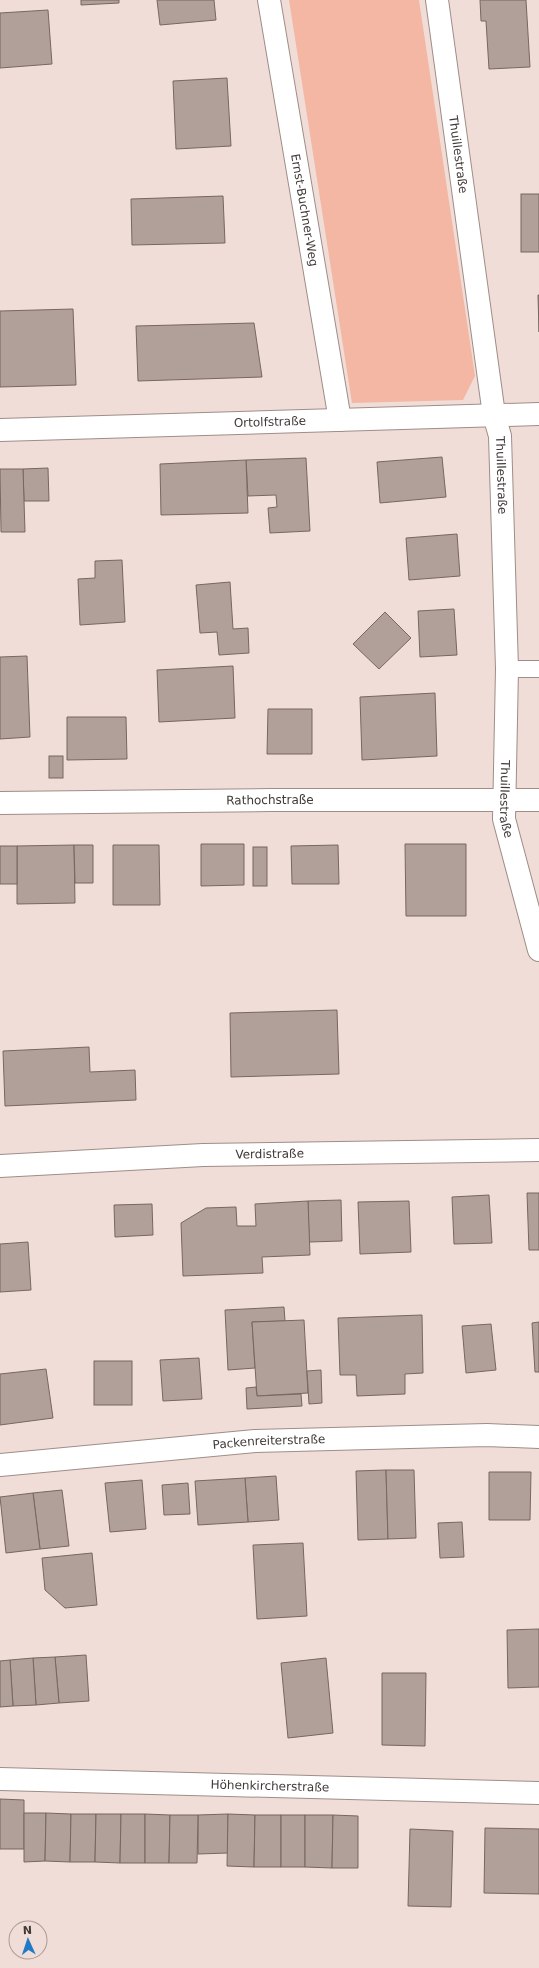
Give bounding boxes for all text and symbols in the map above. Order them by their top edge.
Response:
street label: Thuillestraße [446,114,470,194]
street label: Ernst-Buchner-Weg [288,153,321,267]
street label: Ortolfstraße [234,414,306,430]
street label: Thuillestraße [493,435,509,515]
street label: Thuillestraße [496,759,516,839]
street label: Rathochstraße [226,793,314,807]
street label: Verdistraße [235,1146,304,1162]
street label: Packenreiterstraße [212,1432,325,1452]
street label: Höhenkircherstraße [210,1777,329,1795]
north arrow [8,1920,48,1960]
text: N [23,1924,32,1937]

